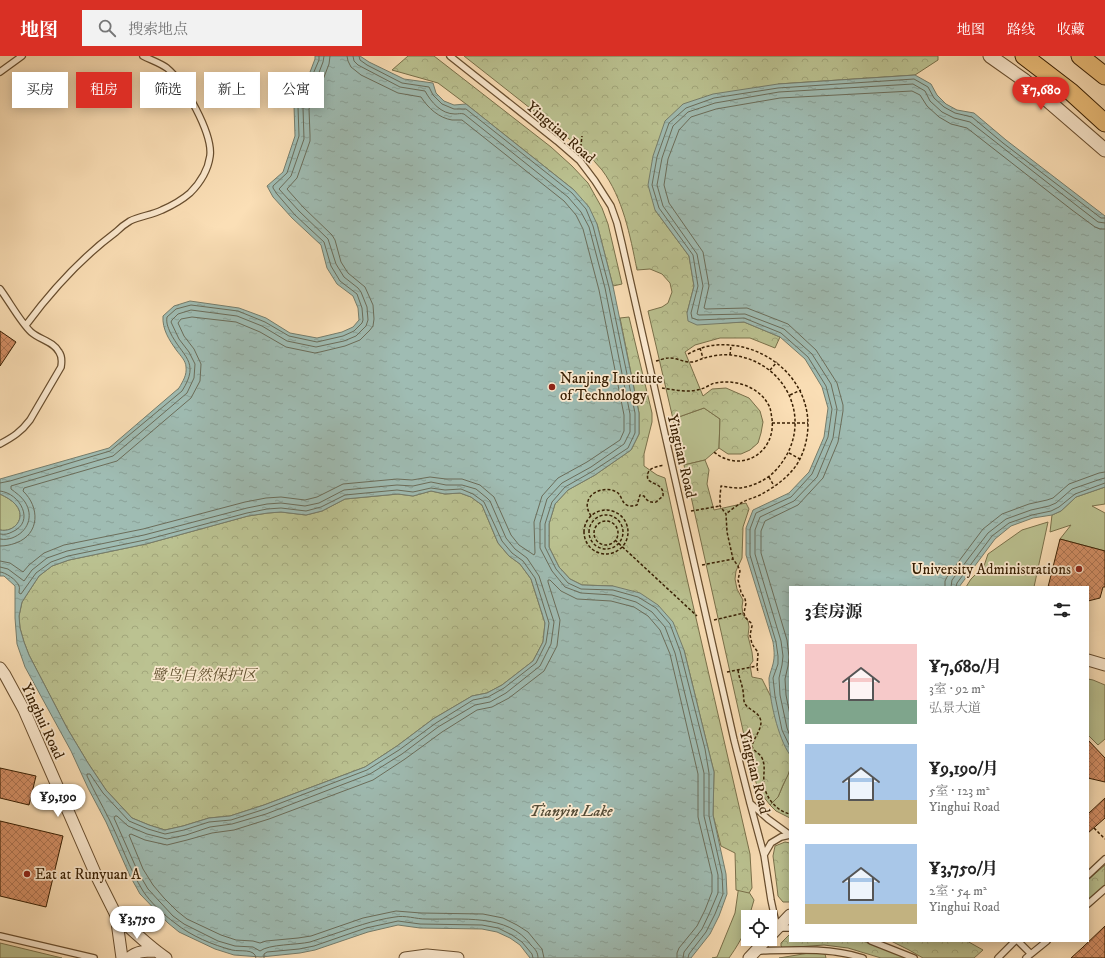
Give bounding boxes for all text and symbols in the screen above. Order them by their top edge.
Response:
search box [82,10,362,46]
icon: search [96,17,118,39]
text: 地图 [20,19,58,42]
text: 搜索地点 [128,20,188,39]
text: 地图 [957,21,985,39]
text: 路线 [1007,21,1035,39]
text: 收藏 [1057,21,1085,39]
chip: 买房 [12,72,68,108]
chip: 租房 [76,72,132,108]
chip: 筛选 [140,72,196,108]
chip: 新上 [204,72,260,108]
chip: 公寓 [268,72,324,108]
pin: ¥7,680 [1008,77,1074,111]
text: ¥7,680 [1021,82,1061,98]
street label: Yingtian Road [522,97,600,168]
place label: Nanjing Institute of Technology [560,369,663,405]
marker: Nanjing Institute of Technology [547,382,557,392]
street label: Yingtian Road [663,412,701,500]
place label: University Administrations [911,560,1071,579]
marker: University Administrations [1074,564,1084,574]
icon: filters [1051,599,1073,621]
text: 3套房源 [805,601,862,623]
text: ¥7,680/月 [929,656,1002,678]
icon: home [837,660,885,708]
park label: 鹭鸟自然保护区 [151,666,258,685]
street label: Yinghui Road [17,680,69,763]
text: 3室 · 92 m² [929,681,985,697]
text: 弘景大道 [929,700,981,716]
street label: Yingtian Road [735,728,774,816]
text: ¥9,190/月 [929,758,999,780]
icon: home [837,760,885,808]
text: 5室 · 123 m² [929,783,990,799]
pin: ¥9,190 [25,784,91,818]
text: ¥9,190 [40,789,76,805]
text: Yinghui Road [929,799,1000,815]
water label: Tianyin Lake [530,801,613,821]
text: ¥3,750/月 [929,858,998,880]
icon: home [837,860,885,908]
place label: Eat at Runyuan A [35,865,141,884]
marker: Eat at Runyuan A [22,869,32,879]
text: 2室 · 54 m² [929,883,987,899]
text: Yinghui Road [929,899,1000,915]
pin: ¥3,750 [104,906,170,940]
map controls [741,910,777,946]
button: locate [741,910,777,946]
text: ¥3,750 [119,911,155,927]

